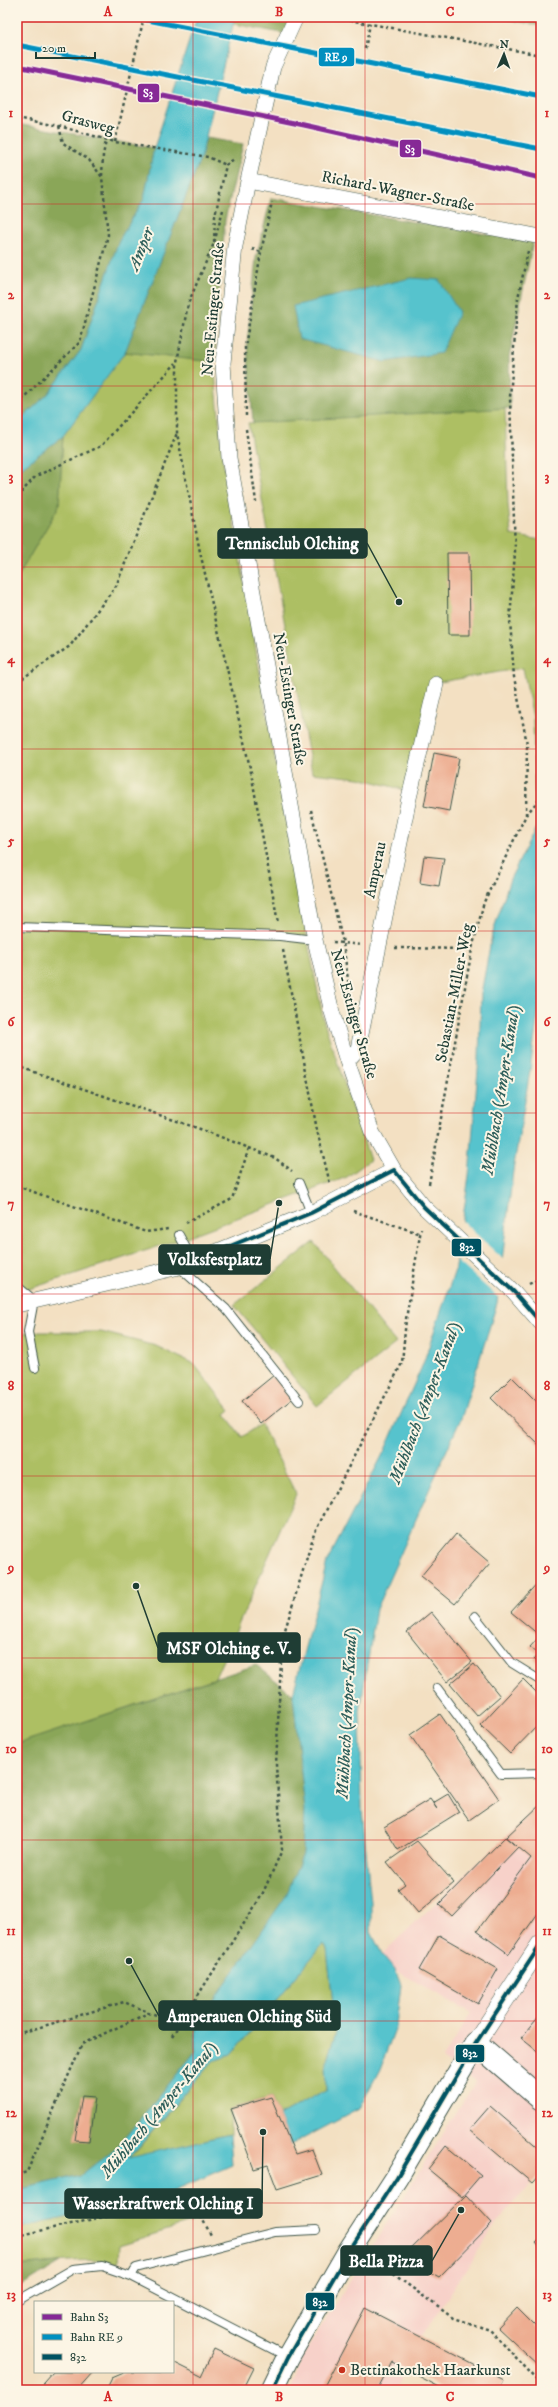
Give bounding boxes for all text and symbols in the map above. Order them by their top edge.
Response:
text: A [103,4,113,20]
text: B [275,4,283,20]
text: C [446,4,455,20]
scale bar [36,34,95,60]
north arrow [484,34,524,74]
text: N [500,38,509,52]
text: 20 m [42,41,66,56]
line badge: RE 9 [318,47,355,67]
text: RE 9 [325,51,348,65]
line badge: S3 [137,83,160,103]
text: S3 [143,87,153,101]
text: 1 [9,105,14,121]
street label: Grasweg [59,105,117,139]
text: 1 [545,105,550,121]
line badge: S3 [399,139,422,158]
text: S3 [405,143,415,157]
street label: Richard-Wagner-Straße [320,166,477,216]
water label: Amper [122,223,160,275]
street label: Neu-Estinger Straße [197,241,229,377]
text: 2 [8,287,15,303]
text: 2 [544,287,551,303]
text: 3 [9,469,14,485]
text: 3 [545,469,550,485]
callout: Tennisclub Olching [218,529,367,558]
text: Tennisclub Olching [225,533,359,555]
street label: Neu-Estinger Straße [268,631,312,767]
text: 4 [6,651,15,668]
text: 4 [542,651,551,668]
text: 5 [7,833,15,849]
text: 5 [543,833,551,849]
street label: Amperau [359,840,391,900]
street label: Sebastian-Miller-Weg [431,922,477,1064]
street label: Neu-Estinger Straße [326,947,382,1082]
water label: Mühlbach (Amper-Kanal) [477,1004,525,1177]
text: 6 [8,1014,16,1030]
text: 6 [544,1014,552,1030]
text: 7 [8,1196,15,1212]
text: 7 [544,1196,551,1212]
line badge: 832 [451,1238,482,1257]
text: 832 [459,1241,475,1255]
callout: Volksfestplatz [159,1245,270,1274]
text: Volksfestplatz [167,1249,263,1271]
water label: Mühlbach (Amper-Kanal) [384,1319,466,1488]
text: 8 [8,1378,15,1394]
text: 8 [544,1378,551,1394]
text: 9 [7,1560,14,1576]
text: 9 [543,1560,550,1576]
water label: Mühlbach (Amper-Kanal) [331,1627,362,1800]
callout: MSF Olching e. V. [158,1633,300,1662]
text: MSF Olching e. V. [166,1638,292,1660]
text: 10 [5,1741,17,1757]
text: 10 [541,1741,553,1757]
text: 11 [6,1923,16,1939]
text: 11 [542,1923,552,1939]
callout: Amperauen Olching Süd [159,2001,340,2030]
text: Amperauen Olching Süd [166,2006,332,2028]
water label: Mühlbach (Amper-Kanal) [95,2037,223,2183]
line badge: 832 [455,2044,485,2063]
text: 832 [462,2047,478,2061]
text: 12 [5,2105,17,2121]
text: 12 [541,2105,553,2121]
callout: Wasserkraftwerk Olching I [65,2189,262,2218]
text: Wasserkraftwerk Olching I [72,2193,253,2215]
callout: Bella Pizza [341,2246,432,2275]
text: Bella Pizza [348,2251,424,2273]
text: 13 [6,2287,16,2303]
text: 13 [542,2287,552,2303]
line badge: 832 [305,2292,335,2311]
text: 832 [312,2296,328,2310]
legend [34,2301,174,2373]
text: Bahn S3 [70,2310,109,2325]
text: Bahn RE 9 [70,2330,123,2345]
text: 832 [70,2350,86,2365]
place label: Bettinakothek Haarkunst [350,2360,511,2380]
marker: Bettinakothek Haarkunst [337,2365,347,2375]
text: A [103,2389,113,2405]
text: B [275,2389,283,2405]
text: C [446,2389,455,2405]

